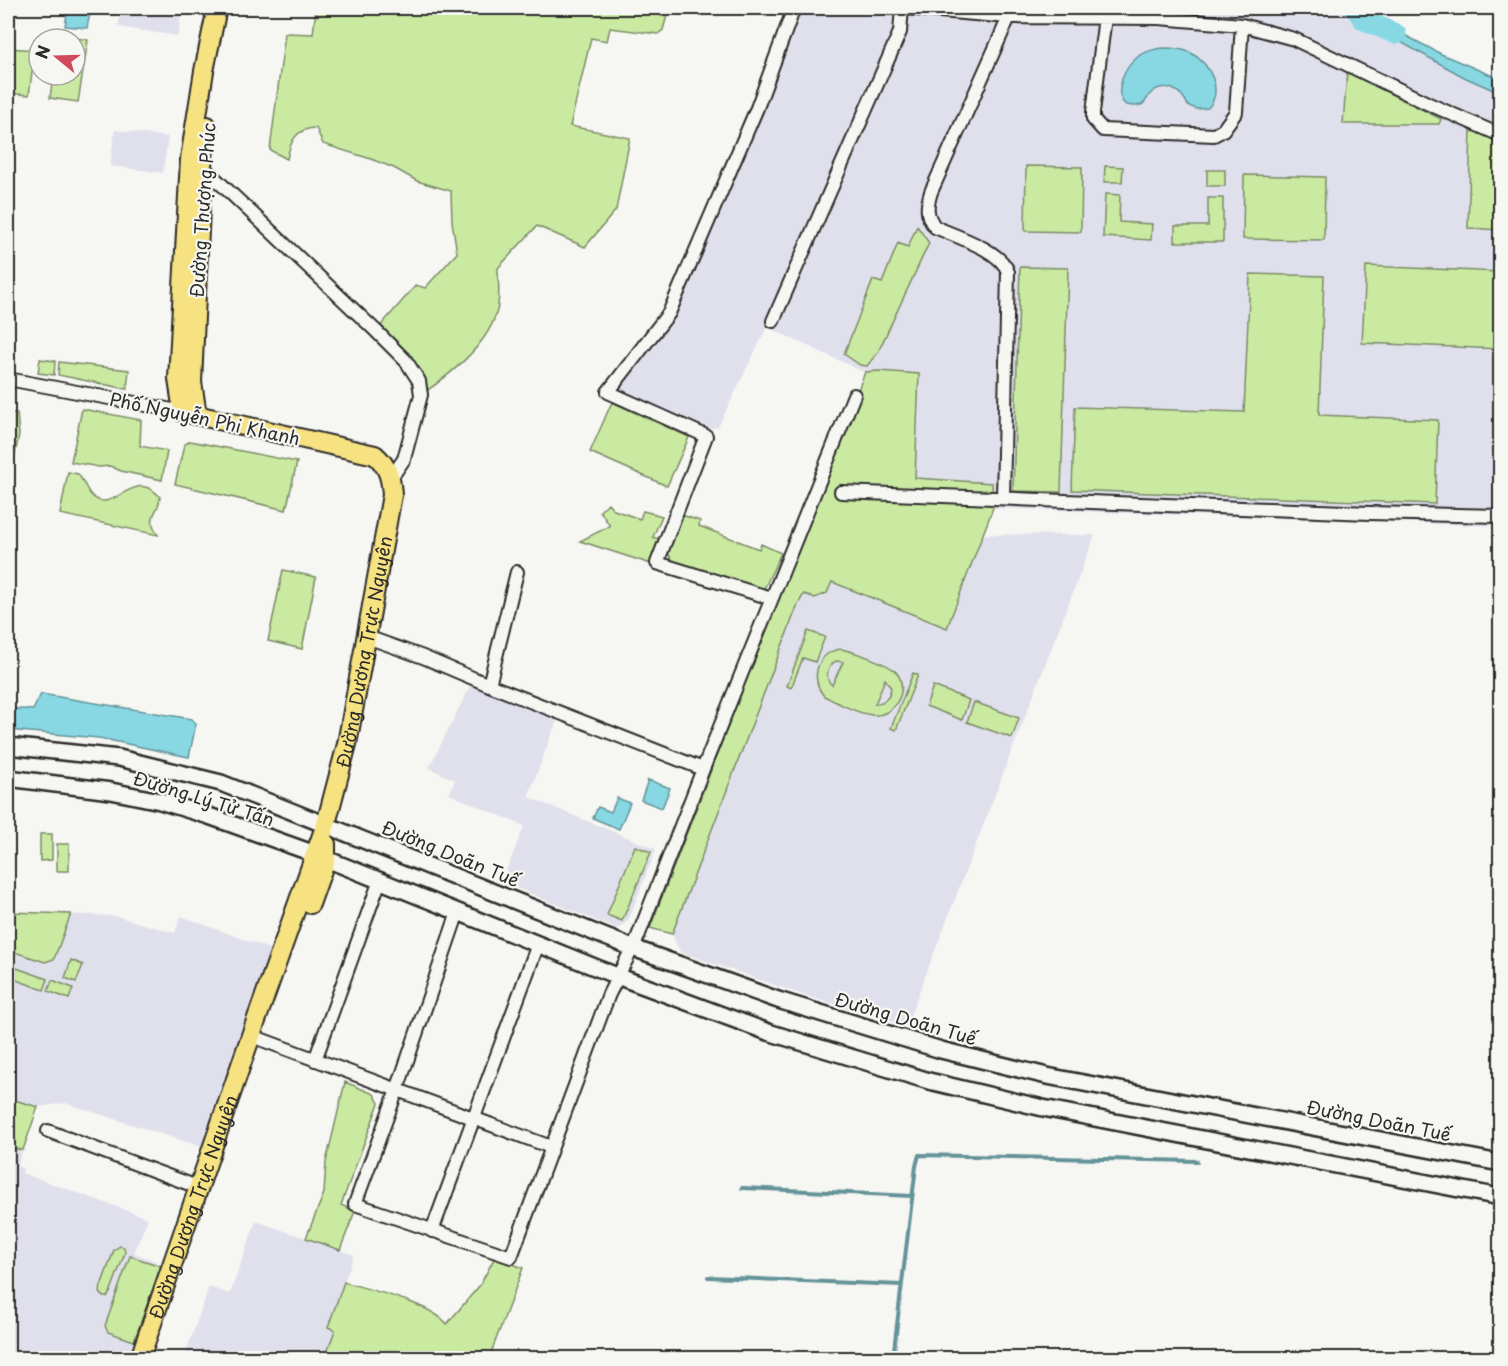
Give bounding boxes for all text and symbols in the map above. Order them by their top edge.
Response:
north arrow [27,27,87,87]
text: N [28,42,55,62]
street label: Đường Thượng Phúc [182,122,222,298]
street label: Phố Nguyễn Phi Khanh [107,385,303,451]
street label: Đường Dương Trực Nguyên [328,534,398,770]
street label: Đường Lý Tử Tấn [130,764,278,832]
street label: Đường Doãn Tuế [378,813,525,893]
street label: Đường Doãn Tuế [832,985,981,1051]
street label: Đường Dương Trực Nguyên [141,1091,243,1322]
street label: Đường Doãn Tuế [1304,1093,1455,1147]

